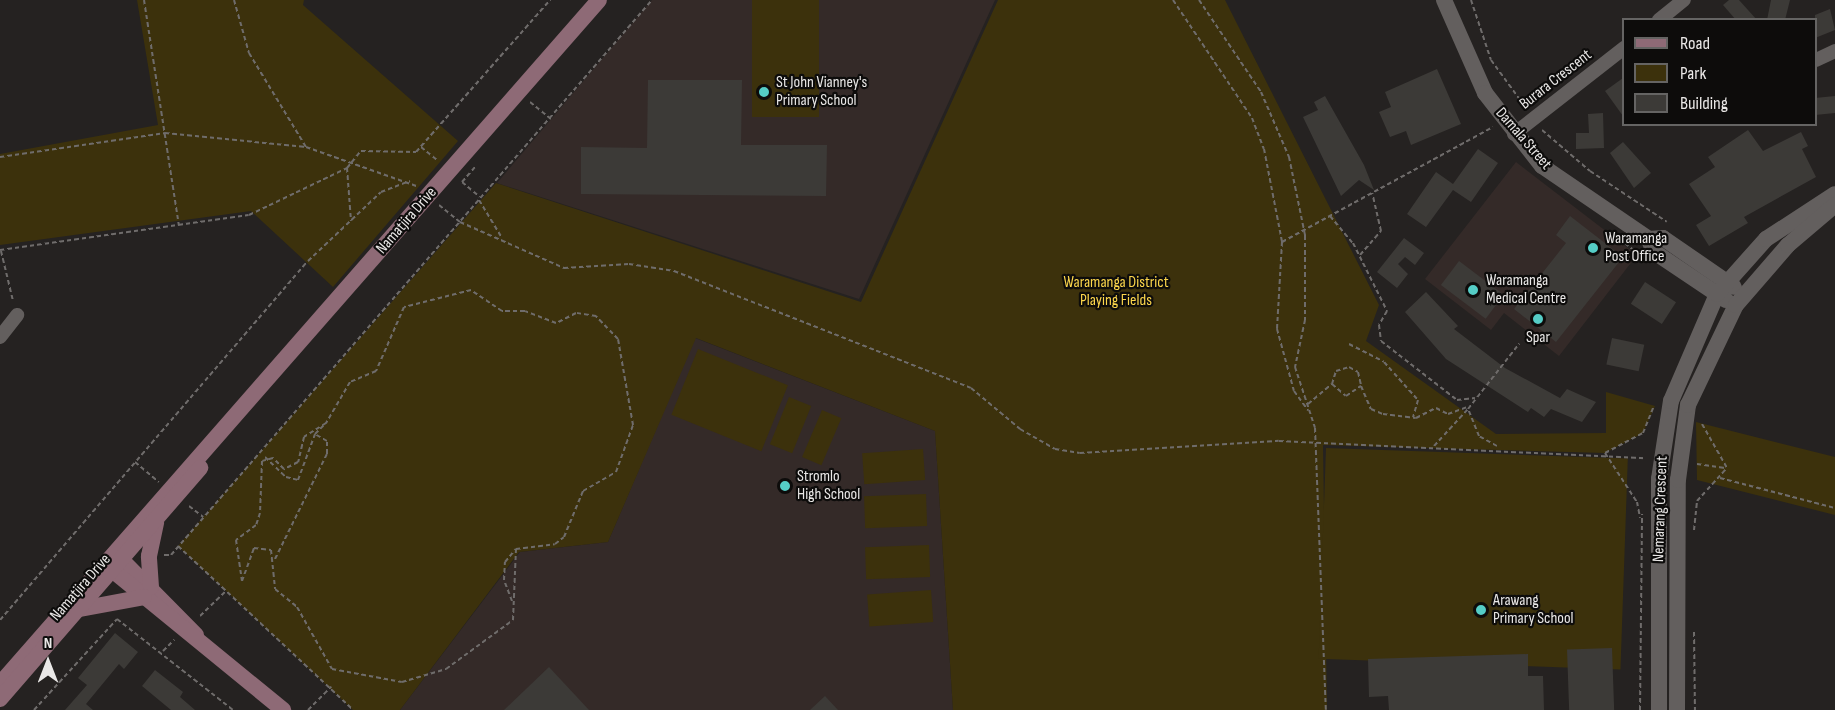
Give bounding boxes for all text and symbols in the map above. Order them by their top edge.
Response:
legend [1622,18,1817,126]
text: Road [1680,33,1710,54]
street label: Burara Crescent [1516,46,1596,114]
text: Park [1680,63,1706,84]
place label: St John Vianney's Primary School [776,73,867,111]
marker: St John Vianney's Primary School [757,85,771,99]
text: Building [1680,93,1728,114]
street label: Damala Street [1491,104,1555,174]
street label: Namatjira Drive [373,184,441,258]
place label: Waramanga Post Office [1605,229,1667,267]
marker: Waramanga Post Office [1586,241,1600,255]
place label: Waramanga Medical Centre [1486,271,1566,309]
park label: Waramanga District Playing Fields [1063,273,1169,311]
marker: Waramanga Medical Centre [1464,281,1482,299]
marker: Spar [1531,312,1545,326]
place label: Spar [1526,328,1550,348]
street label: Nemarang Crescent [1650,456,1672,562]
place label: Stromlo High School [797,467,860,505]
marker: Stromlo High School [778,479,792,493]
street label: Namatjira Drive [47,551,115,625]
place label: Arawang Primary School [1493,591,1574,629]
marker: Arawang Primary School [1474,603,1488,617]
north arrow [18,632,78,692]
text: N [44,634,52,653]

